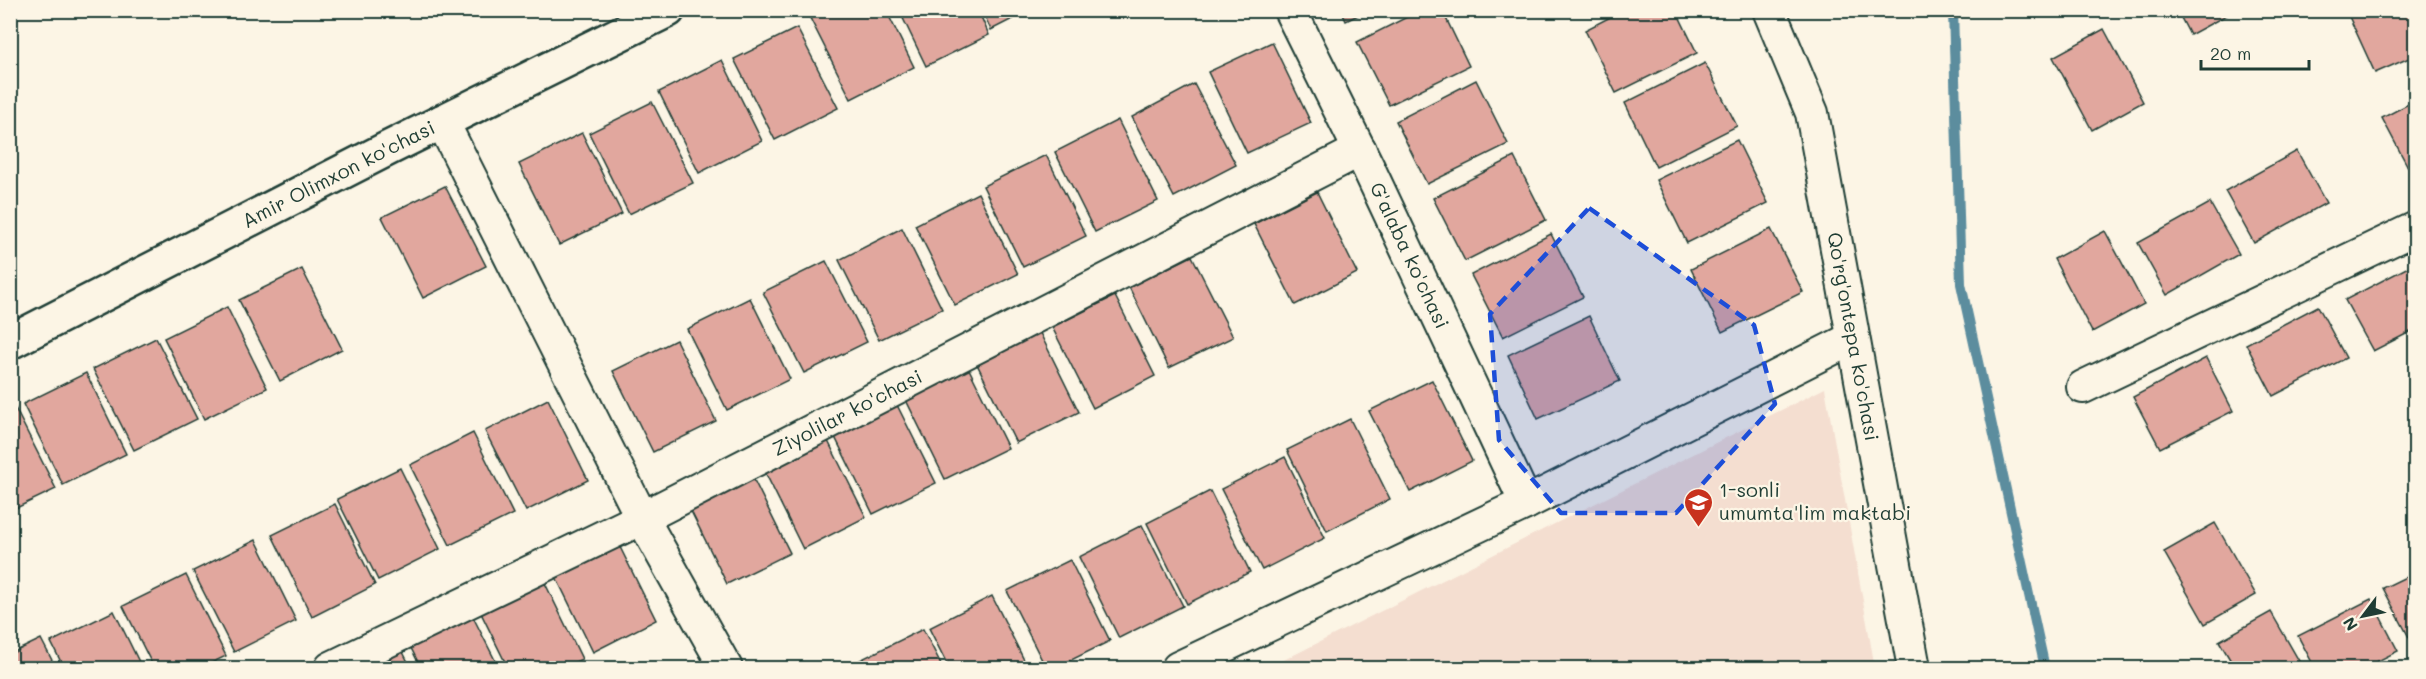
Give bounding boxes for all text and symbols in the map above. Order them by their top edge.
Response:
scale bar [2201,33,2309,71]
text: 20 m [2210,41,2251,65]
street label: Amir Olimxon ko'chasi [237,113,439,233]
street label: G'alaba ko'chasi [1365,177,1456,333]
street label: Qo'rg'ontepa ko'chasi [1822,230,1886,443]
street label: Ziyolilar ko'chasi [767,363,926,461]
place label: 1-sonli umumta'lim maktabi [1719,476,1911,525]
school or university icon: 1-sonli umumta'lim maktabi [1682,486,1714,528]
north arrow [2333,586,2393,646]
text: N [2338,613,2362,635]

